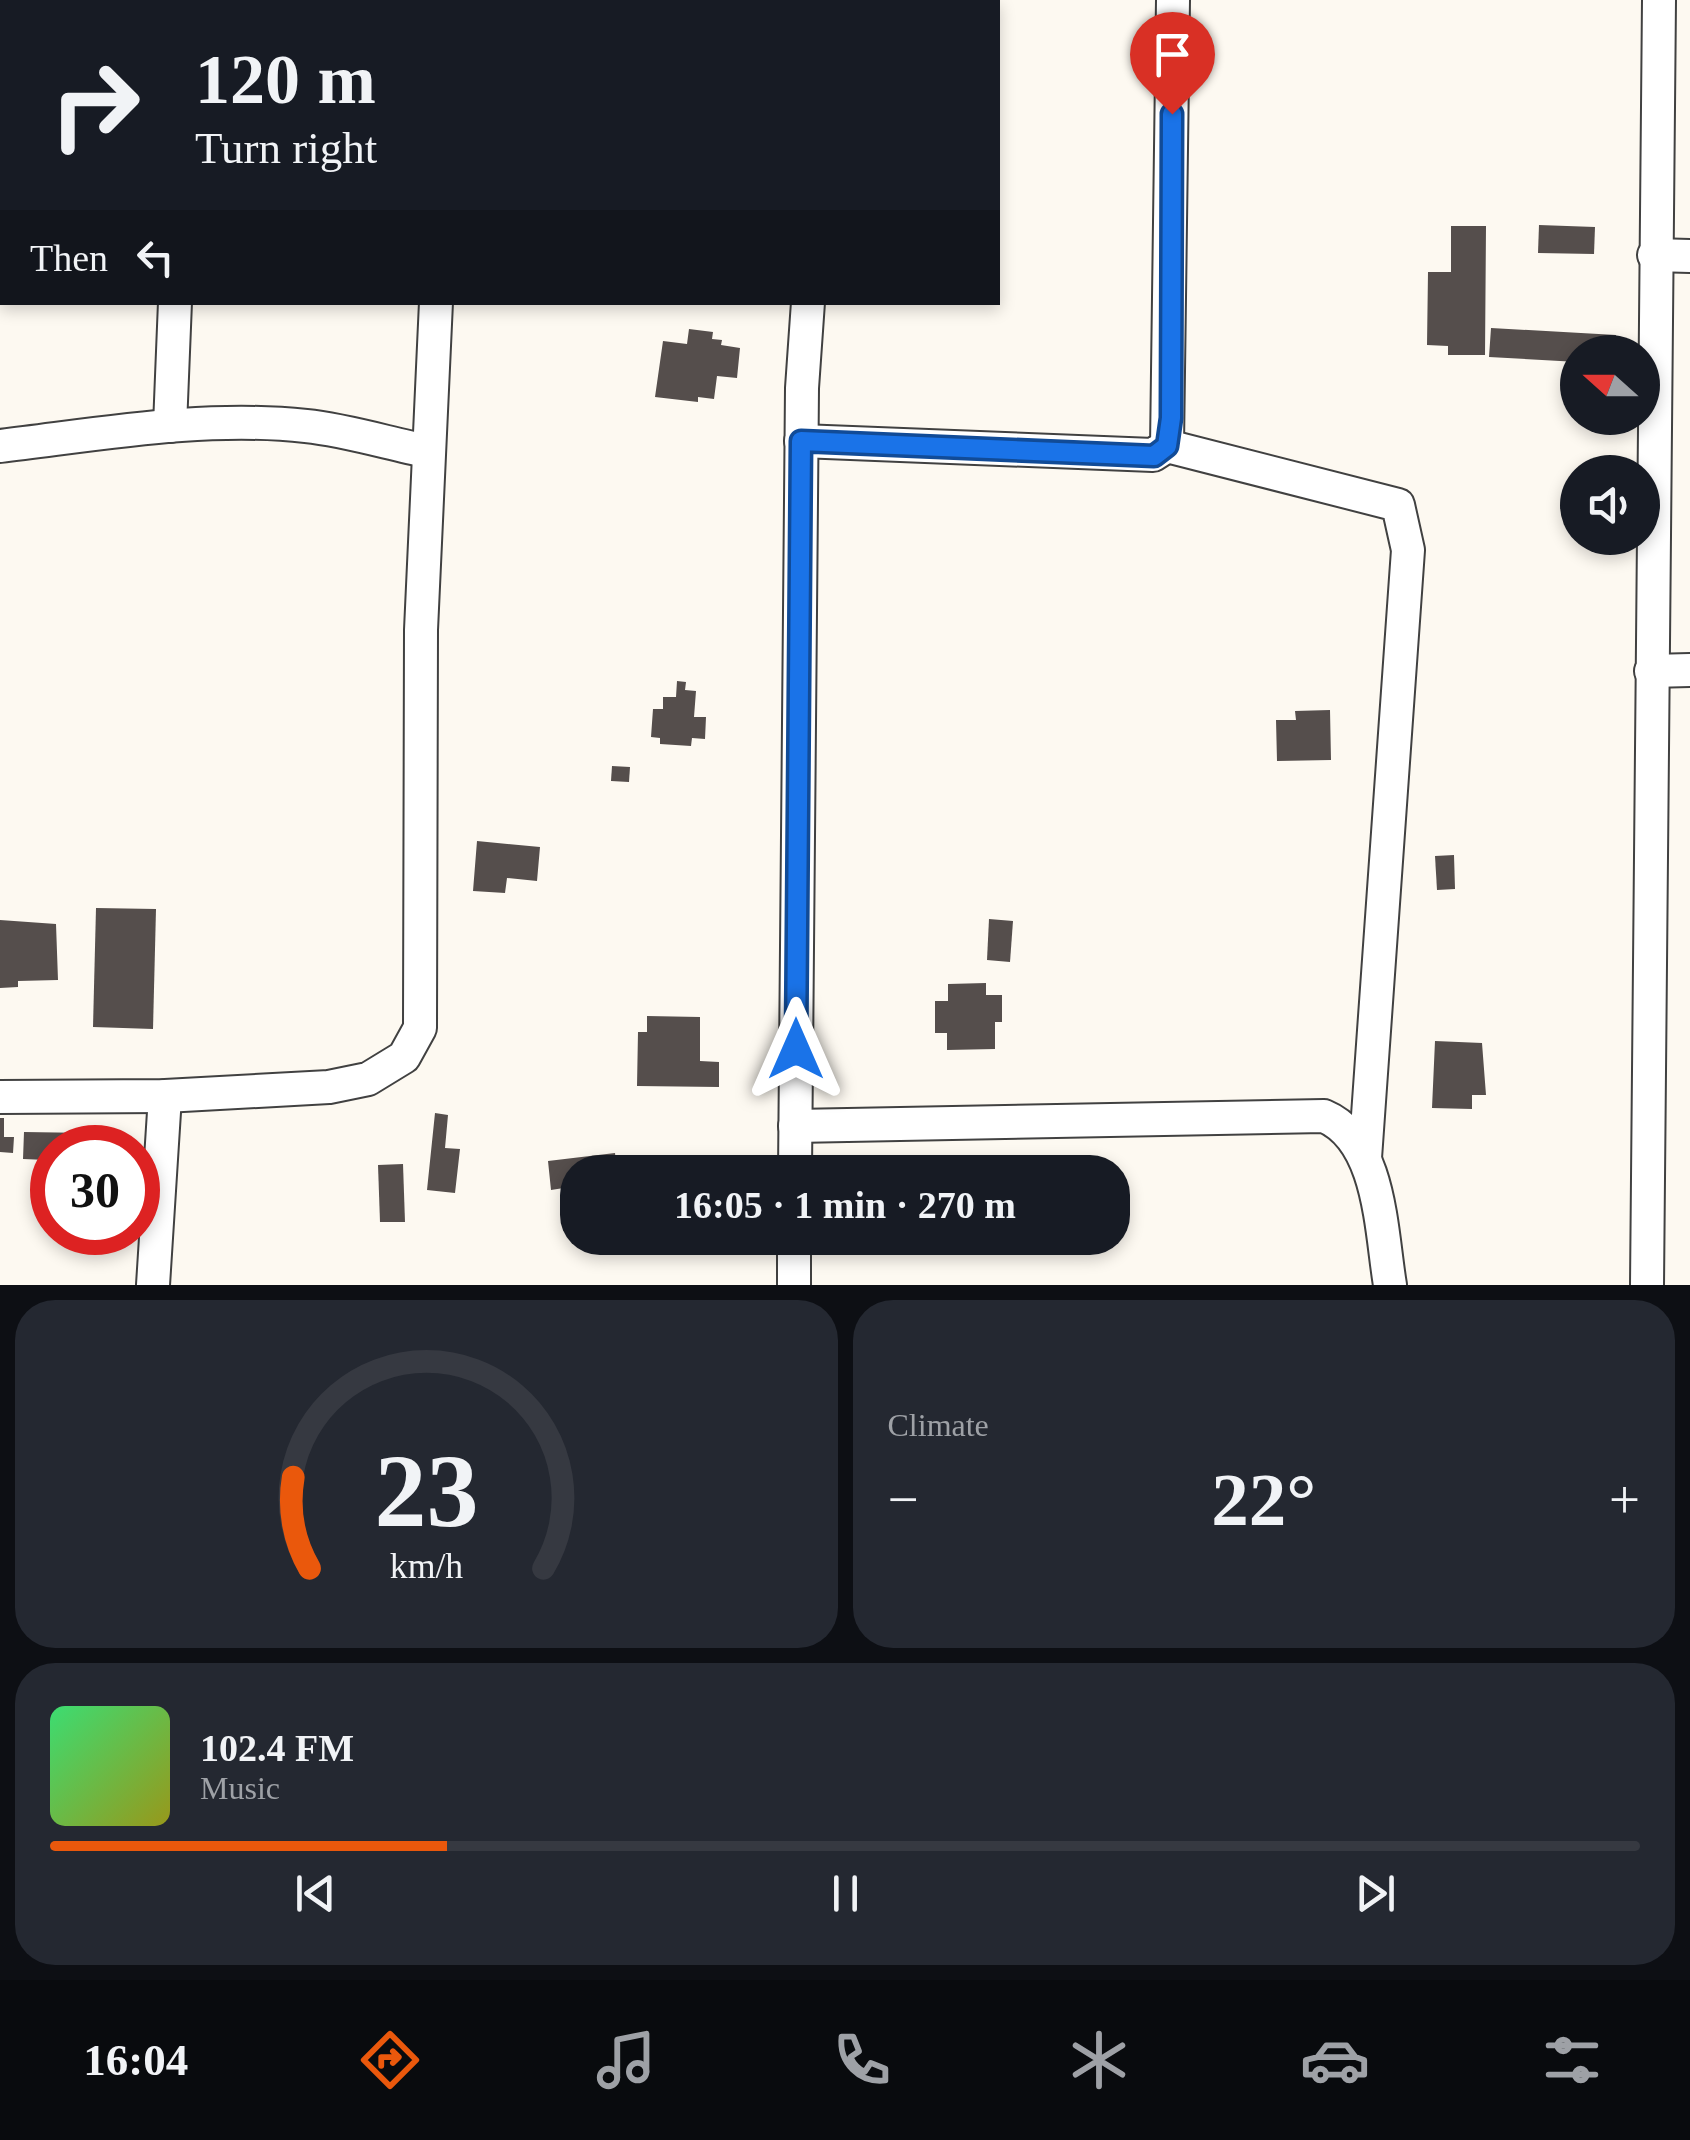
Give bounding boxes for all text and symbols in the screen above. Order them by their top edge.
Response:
pin [1130,12,1215,115]
icon: arrive [1145,27,1200,82]
icon: right [30,40,160,170]
text: 120 m [195,41,376,118]
text: Turn right [195,123,377,173]
icon: left [128,230,183,285]
text: Then [30,237,108,279]
north arrow [1560,335,1660,435]
map controls [1560,335,1660,555]
button: sound [1560,455,1660,555]
position arrow [744,997,848,1101]
speed limit sign: 30 [30,1125,160,1255]
text: 16:05 · 1 min · 270 m [674,1184,1016,1226]
text: Climate [888,1407,989,1443]
text: 23 [374,1433,478,1548]
text: 22° [1211,1458,1316,1541]
text: − [888,1469,919,1530]
text: + [1609,1469,1640,1530]
text: km/h [390,1546,463,1586]
text: 102.4 FM [200,1727,354,1769]
text: Music [200,1770,280,1806]
icon: previous [288,1866,343,1921]
icon: pause [818,1866,873,1921]
icon: next [1348,1866,1403,1921]
icon: directions [355,2025,425,2095]
icon: music [591,2025,661,2095]
icon: phone [827,2025,897,2095]
icon: climate [1064,2025,1134,2095]
icon: car [1300,2025,1370,2095]
icon: filters [1537,2025,1607,2095]
text: 16:04 [83,2035,188,2085]

